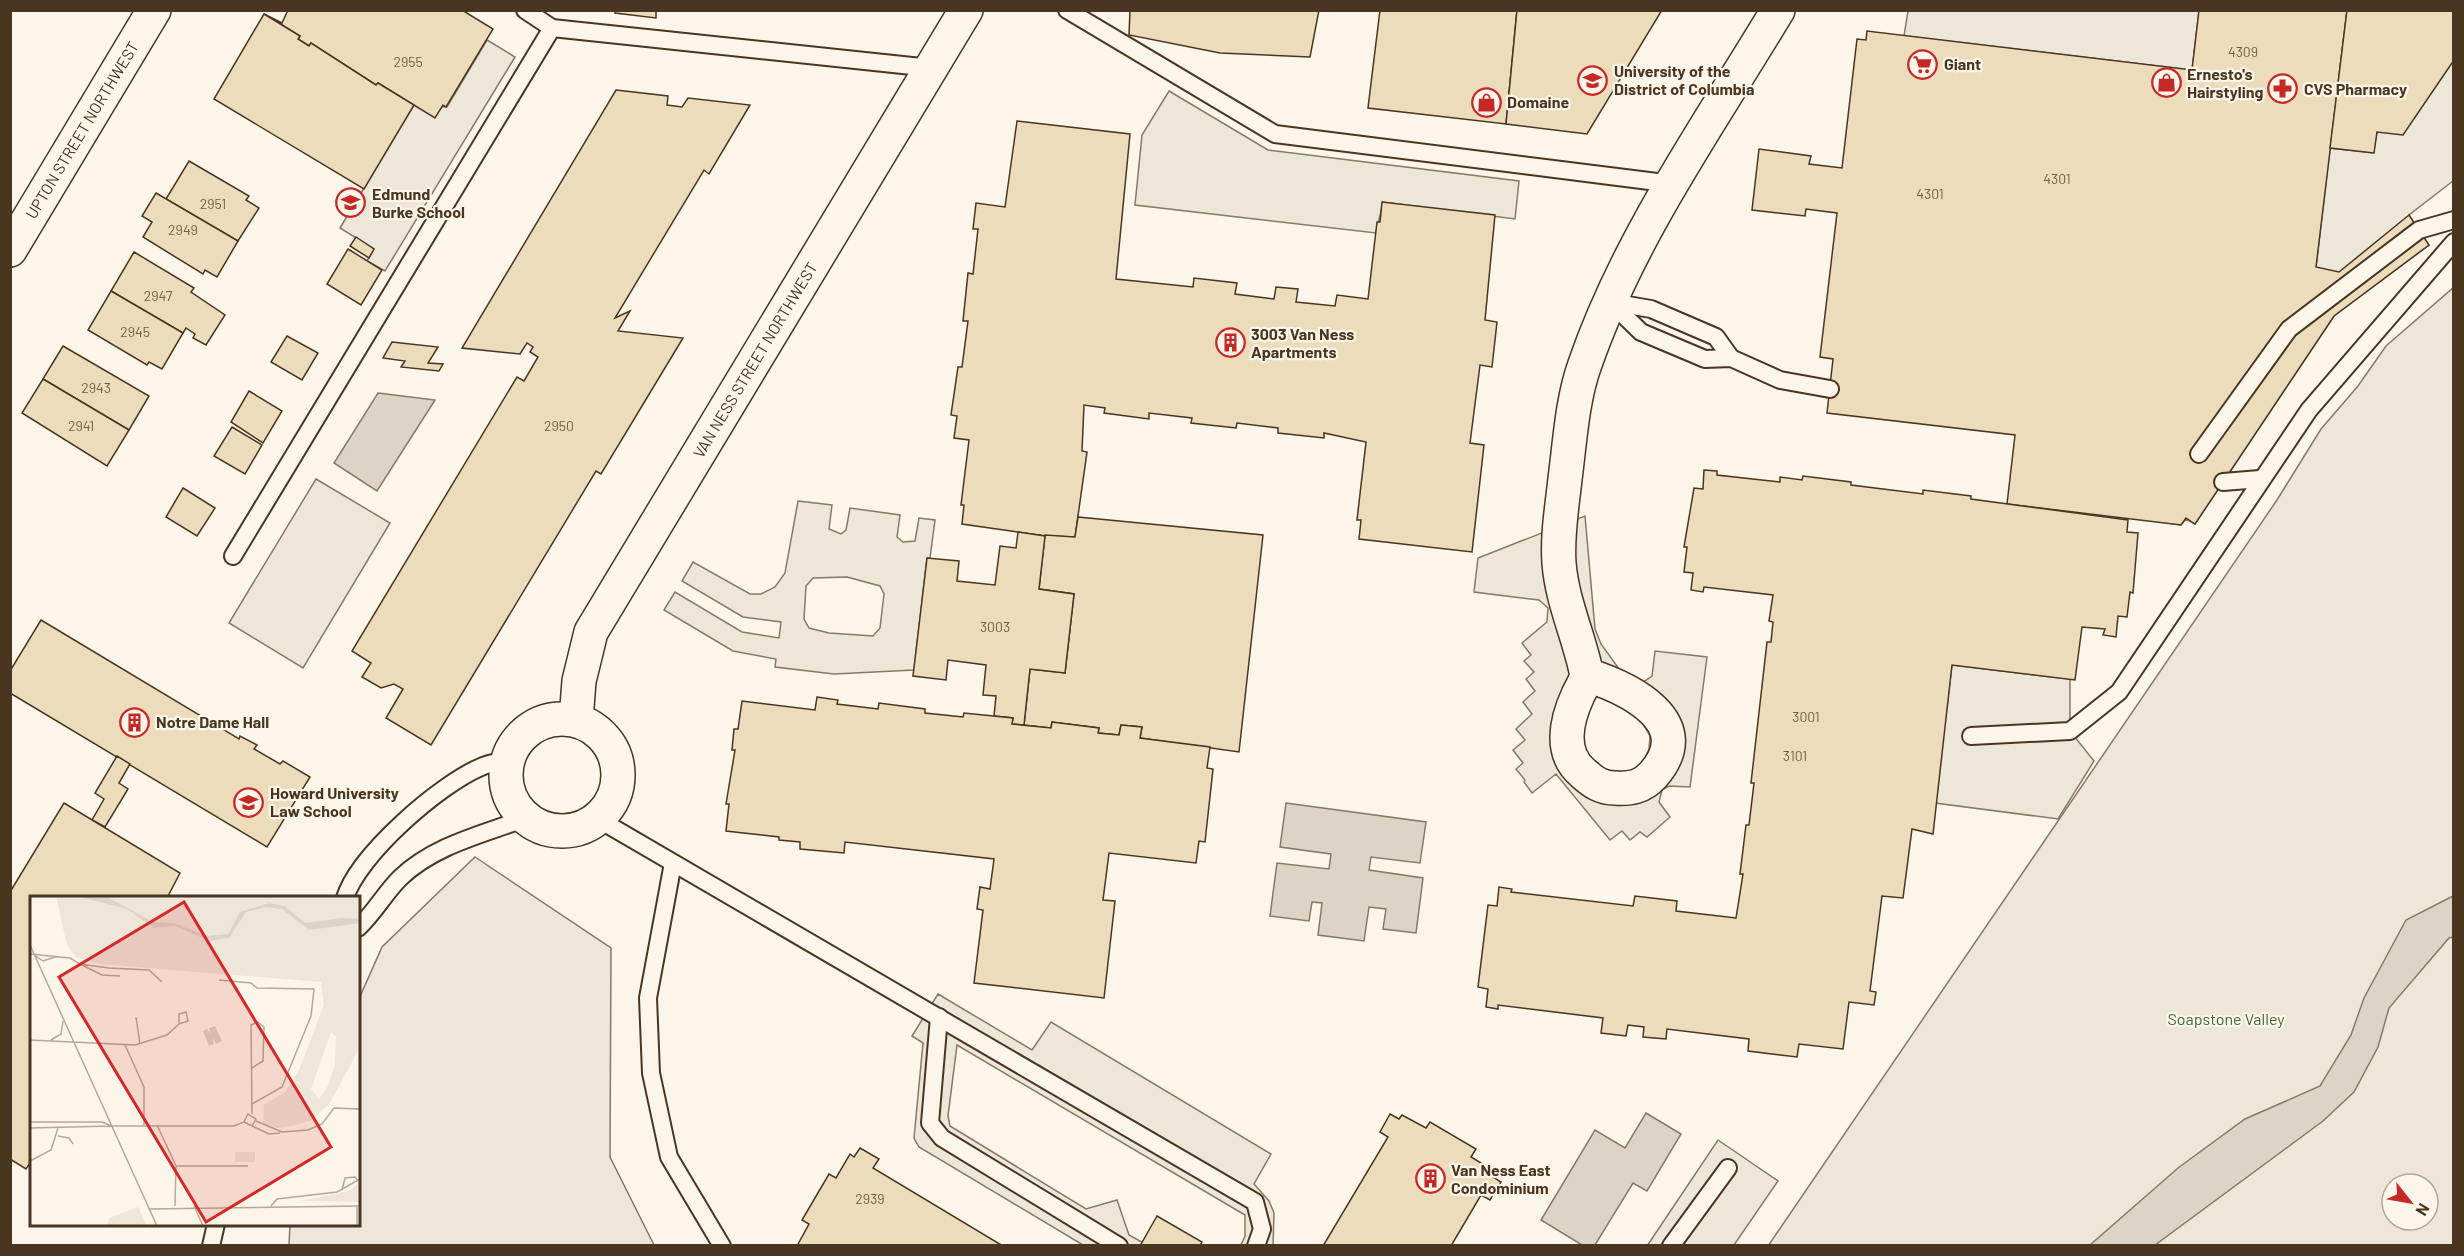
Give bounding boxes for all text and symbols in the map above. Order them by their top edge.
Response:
street label: UPTON STREET NORTHWEST [21,38,142,222]
house number: 4309 [2228,43,2258,60]
supermarket icon: Giant [1907,48,1939,80]
house number: 2955 [393,53,423,70]
place label: Giant [1944,54,1981,73]
place label: University of the District of Columbia [1614,61,1754,98]
school or university icon: University of the District of Columbia [1577,64,1609,96]
place label: Ernesto's Hairstyling [2187,64,2263,101]
shop icon: Ernesto's Hairstyling [2150,67,2182,99]
pharmacy icon: CVS Pharmacy [2267,73,2299,105]
place label: CVS Pharmacy [2304,79,2407,98]
shop icon: Domaine [1470,86,1502,118]
place label: Domaine [1507,92,1569,111]
house number: 4301 [2043,170,2071,187]
place label: Edmund Burke School [372,184,465,221]
house number: 4301 [1916,185,1944,202]
school or university icon: Edmund Burke School [335,187,367,219]
house number: 2951 [200,195,226,212]
house number: 2949 [168,221,198,238]
street label: VAN NESS STREET NORTHWEST [688,258,821,461]
house number: 2947 [144,287,173,304]
house number: 2945 [120,323,150,340]
place label: 3003 Van Ness Apartments [1251,324,1354,361]
building icon: 3003 Van Ness Apartments [1214,327,1246,359]
house number: 2943 [81,379,111,396]
house number: 2941 [68,417,94,434]
house number: 2950 [544,417,574,434]
house number: 3003 [980,618,1010,635]
building icon: Notre Dame Hall [119,706,151,738]
house number: 3001 [1792,708,1820,725]
place label: Notre Dame Hall [156,712,269,731]
house number: 3101 [1783,747,1807,764]
place label: Howard University Law School [270,783,399,820]
school or university icon: Howard University Law School [233,786,265,818]
inset map [30,896,360,1226]
park label: Soapstone Valley [2167,1009,2285,1028]
place label: Van Ness East Condominium [1451,1160,1551,1197]
building icon: Van Ness East Condominium [1414,1163,1446,1195]
north arrow [2380,1172,2440,1232]
house number: 2939 [855,1190,885,1207]
text: N [2412,1201,2434,1219]

